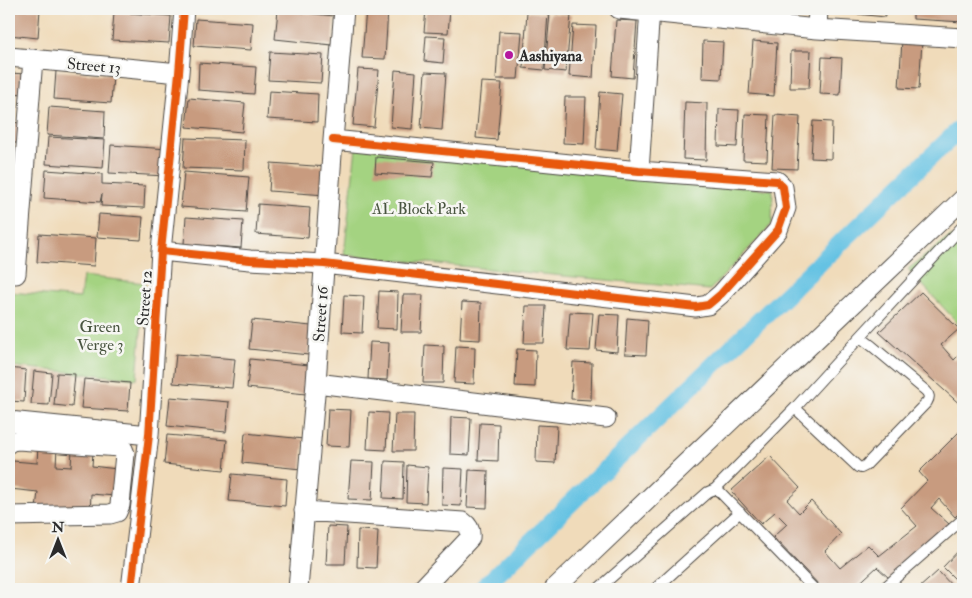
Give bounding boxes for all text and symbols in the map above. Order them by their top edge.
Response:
place label: Aashiyana [518,46,583,67]
marker: Aashiyana [503,49,515,61]
street label: Street 13 [66,54,122,78]
park label: AL Block Park [371,199,466,219]
street label: Street 12 [133,270,157,327]
street label: Street 16 [309,285,333,343]
park label: Green Verge 3 [77,317,123,355]
north arrow [32,516,82,566]
text: N [51,519,65,536]

